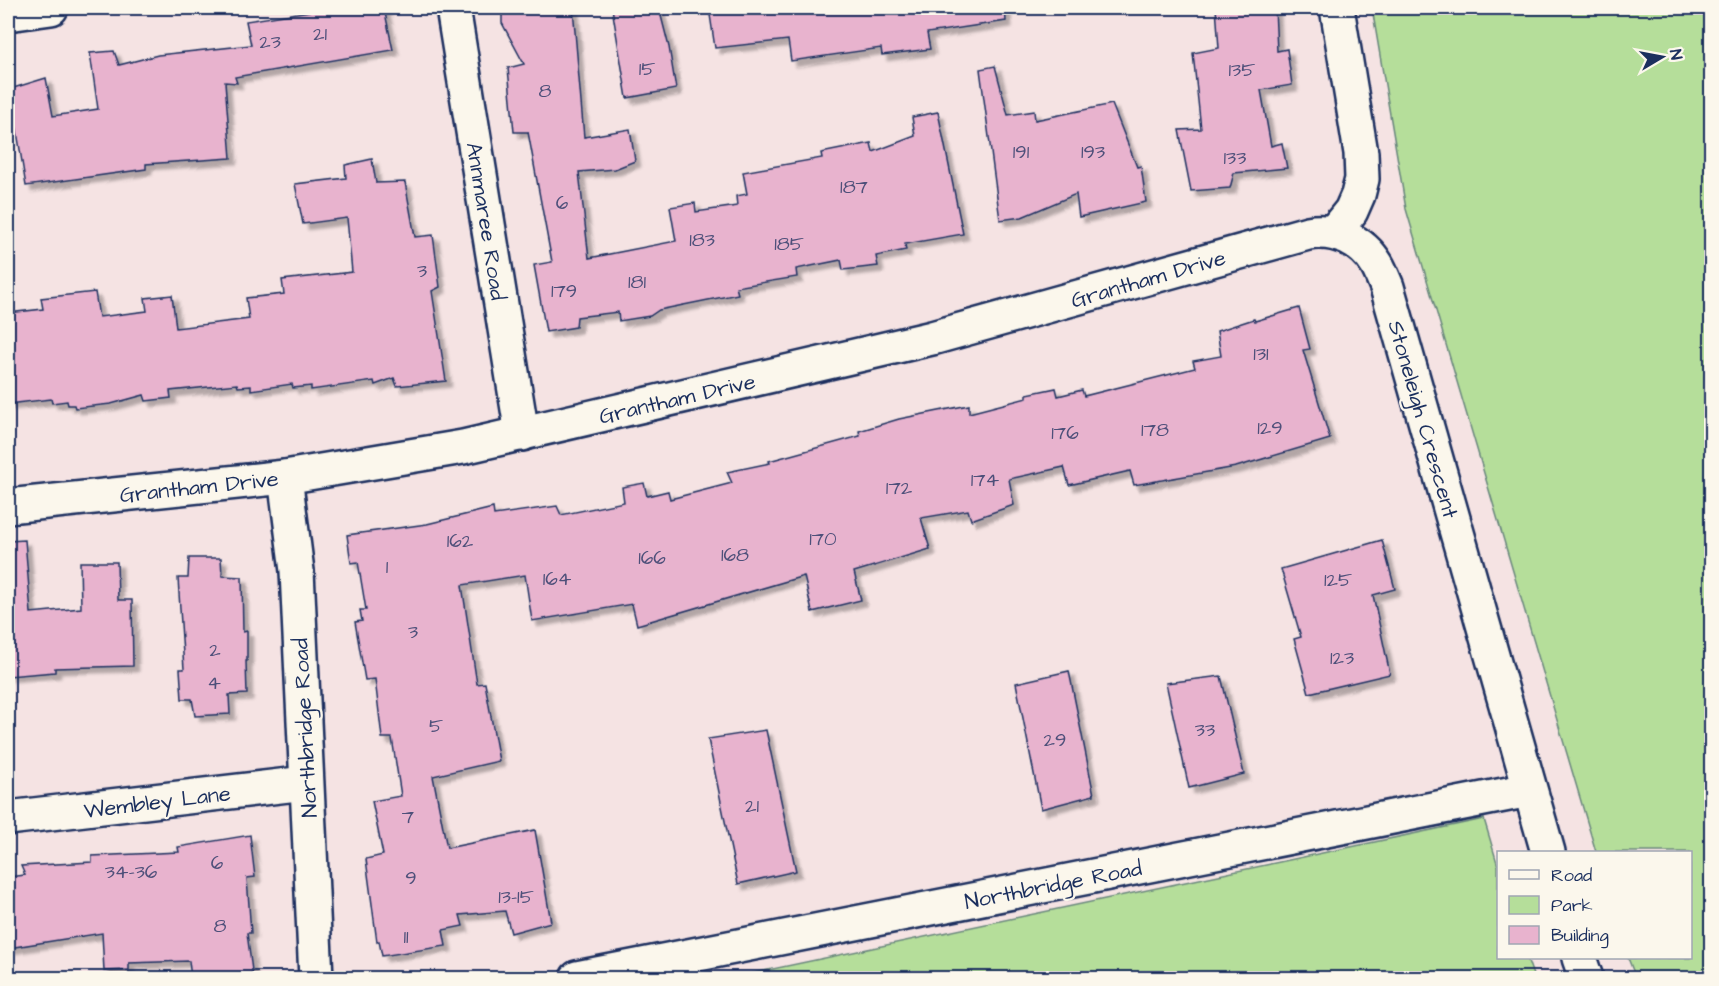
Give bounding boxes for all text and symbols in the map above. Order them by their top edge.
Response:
house number: 21 [313,20,327,48]
north arrow [1632,27,1692,87]
house number: 23 [259,28,281,56]
text: N [1664,48,1687,61]
house number: 15 [639,55,655,83]
house number: 135 [1229,56,1255,84]
house number: 8 [539,77,552,105]
house number: 191 [1013,138,1030,166]
house number: 193 [1081,138,1105,166]
street label: Annmaree Road [458,140,513,303]
house number: 133 [1224,144,1246,172]
house number: 187 [840,173,868,201]
house number: 6 [556,189,569,217]
house number: 183 [689,226,715,254]
house number: 185 [774,230,804,258]
street label: Grantham Drive [1067,243,1229,316]
house number: 3 [417,257,427,285]
house number: 181 [628,268,646,296]
house number: 179 [551,277,577,305]
street label: Stoneleigh Crescent [1379,317,1466,522]
house number: 131 [1253,340,1269,368]
street label: Grantham Drive [596,366,759,433]
house number: 129 [1257,414,1283,442]
house number: 178 [1141,416,1169,444]
house number: 176 [1051,419,1079,447]
street label: Grantham Drive [118,464,280,511]
house number: 174 [971,466,1000,494]
house number: 172 [886,474,913,502]
house number: 170 [809,525,837,553]
house number: 162 [447,527,474,555]
house number: 168 [721,541,749,569]
house number: 166 [638,544,666,572]
house number: 1 [386,553,389,581]
house number: 164 [543,565,572,593]
house number: 125 [1324,566,1352,594]
house number: 3 [408,618,418,646]
house number: 2 [209,636,221,664]
street label: Northbridge Road [285,637,327,819]
house number: 123 [1330,644,1354,672]
house number: 4 [207,669,221,697]
house number: 5 [429,712,443,740]
house number: 33 [1195,716,1215,744]
house number: 29 [1044,726,1066,754]
street label: Wembley Lane [82,778,233,828]
house number: 21 [745,792,759,820]
house number: 7 [402,803,414,831]
house number: 6 [211,849,224,877]
legend [1497,851,1692,959]
street label: Northbridge Road [962,853,1145,919]
house number: 34-36 [105,858,158,886]
text: Road [1551,863,1592,888]
house number: 9 [405,864,417,892]
house number: 13-15 [498,883,534,911]
text: Park [1551,893,1593,918]
house number: 8 [214,912,227,940]
house number: 11 [403,923,409,951]
text: Building [1551,923,1609,949]

